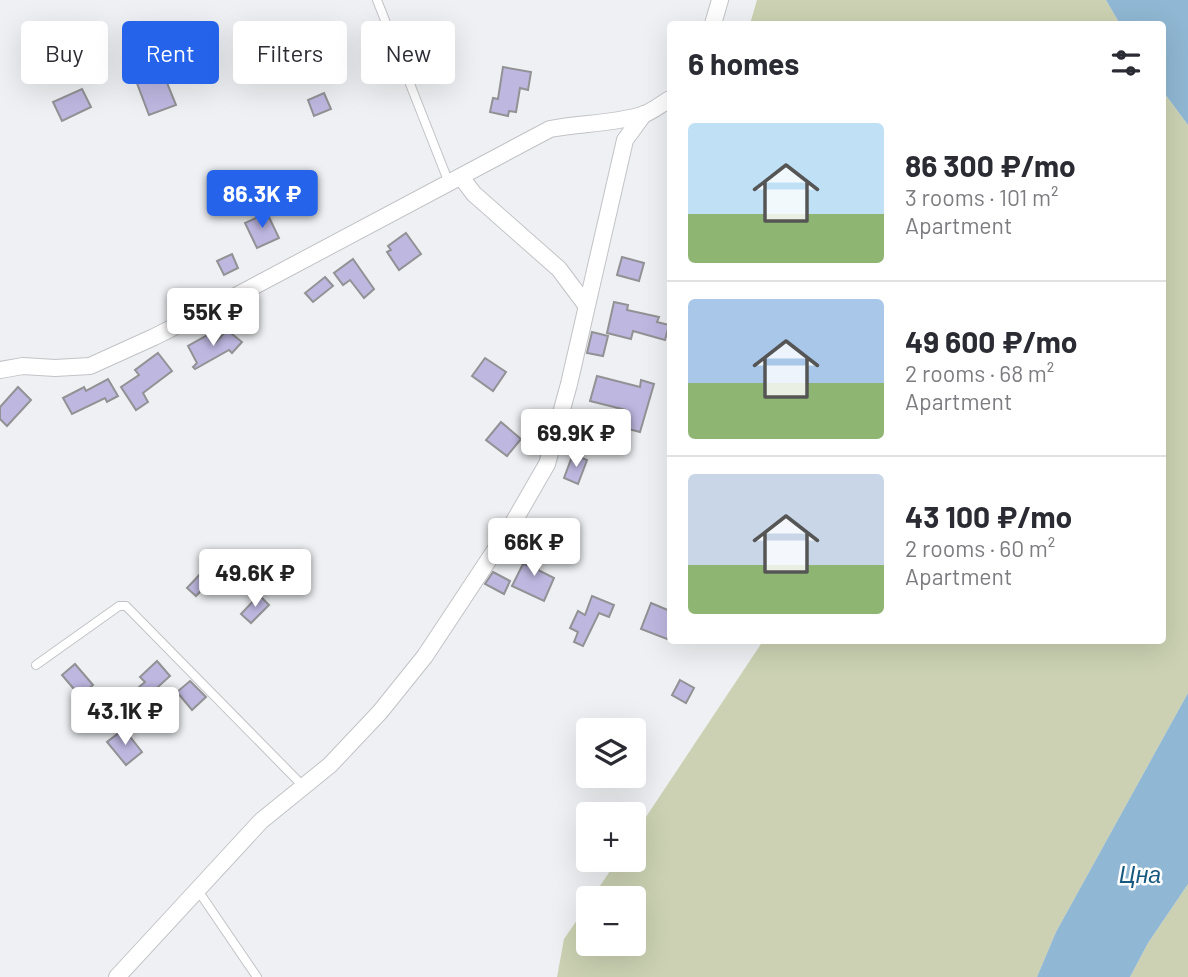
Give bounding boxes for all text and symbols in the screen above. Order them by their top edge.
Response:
chip: Buy [21,21,108,84]
chip: Rent [122,21,219,84]
chip: Filters [233,21,347,84]
chip: New [361,21,455,84]
icon: filters [1107,44,1145,82]
text: 6 homes [688,45,799,81]
text: 86 300 ₽/mo [905,147,1076,183]
icon: home [744,151,828,235]
pin: 86.3K ₽ [197,170,327,230]
text: 86.3K ₽ [223,179,301,207]
text: 3 rooms · 101 m² [905,183,1058,211]
text: Apartment [905,211,1012,239]
pin: 55K ₽ [164,288,262,348]
text: 55K ₽ [183,297,243,325]
text: 49 600 ₽/mo [905,323,1077,359]
icon: home [744,327,828,411]
text: 2 rooms · 68 m² [905,359,1054,387]
text: Apartment [905,387,1012,415]
pin: 69.9K ₽ [511,410,641,469]
text: 69.9K ₽ [537,418,615,446]
text: 43 100 ₽/mo [905,498,1072,534]
icon: home [744,502,828,586]
pin: 66K ₽ [485,518,583,578]
text: 66K ₽ [504,527,564,555]
text: 2 rooms · 60 m² [905,534,1055,562]
pin: 49.6K ₽ [190,550,320,609]
text: 49.6K ₽ [215,558,295,586]
text: Apartment [905,562,1012,590]
pin: 43.1K ₽ [60,688,190,747]
text: 43.1K ₽ [87,696,163,724]
map controls [576,718,646,956]
button: layers [576,718,646,788]
button: + [576,802,646,872]
water label: Цна [1119,860,1161,888]
button: − [576,886,646,956]

